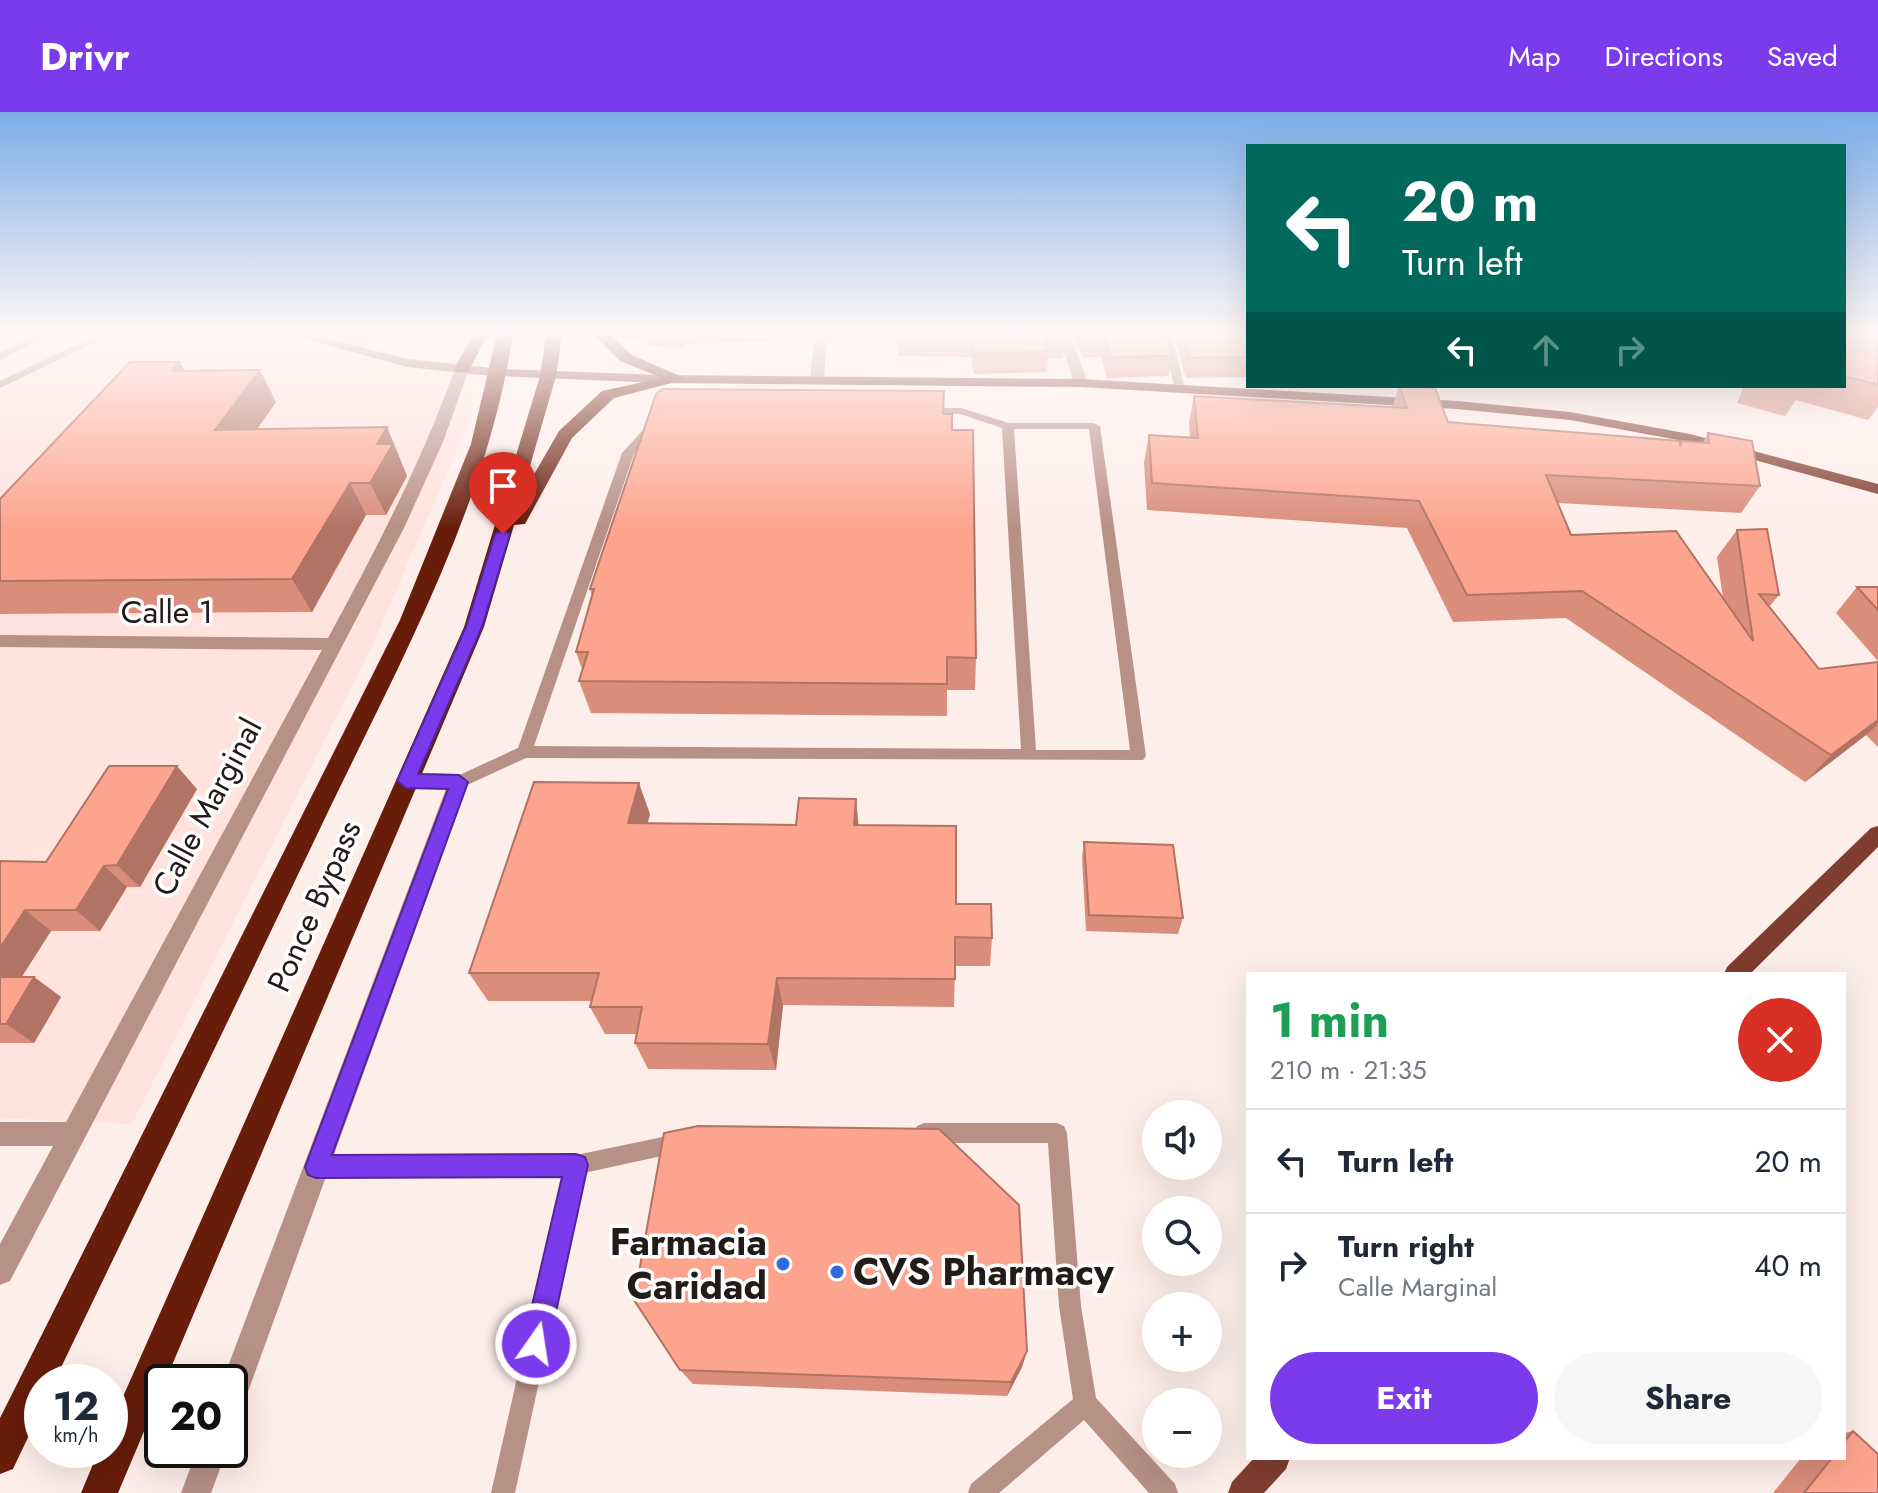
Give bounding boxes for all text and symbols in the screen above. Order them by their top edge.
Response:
text: Drivr [40,29,130,84]
text: Map [1508,36,1560,77]
text: Directions [1604,36,1723,77]
text: Saved [1767,36,1838,77]
text: 20 m [1402,161,1539,242]
icon: left [1270,176,1374,280]
text: Turn left [1402,236,1523,288]
icon: left [1440,328,1484,372]
icon: ahead [1524,328,1568,372]
icon: right [1608,328,1652,372]
pin [469,452,537,534]
icon: arrive [481,464,525,508]
street label: Calle 1 [121,589,213,635]
street label: Calle Marginal [141,710,273,904]
street label: Ponce Bypass [256,813,372,999]
text: 1 min [1270,986,1389,1055]
button: close [1738,998,1822,1082]
text: 210 m · 21:35 [1270,1051,1427,1089]
map controls [1142,1100,1222,1468]
button: sound [1142,1100,1222,1180]
icon: left [1270,1139,1314,1183]
text: Turn left [1338,1140,1453,1183]
text: 20 m [1755,1140,1822,1183]
button: search [1142,1196,1222,1276]
place label: Farmacia Caridad [610,1214,767,1313]
text: Turn right [1338,1225,1474,1268]
icon: right [1270,1243,1314,1287]
place label: CVS Pharmacy [853,1244,1115,1299]
text: 40 m [1754,1244,1822,1287]
marker: Farmacia Caridad [774,1255,792,1273]
marker: CVS Pharmacy [828,1263,846,1281]
text: Calle Marginal [1338,1268,1497,1306]
button: + [1142,1292,1222,1372]
position arrow [494,1302,578,1386]
button: Exit [1270,1352,1538,1444]
button: Share [1554,1352,1822,1444]
speed limit sign: 20 [144,1364,248,1468]
text: 12 [53,1377,99,1435]
button: − [1142,1388,1222,1468]
text: km/h [53,1421,99,1450]

